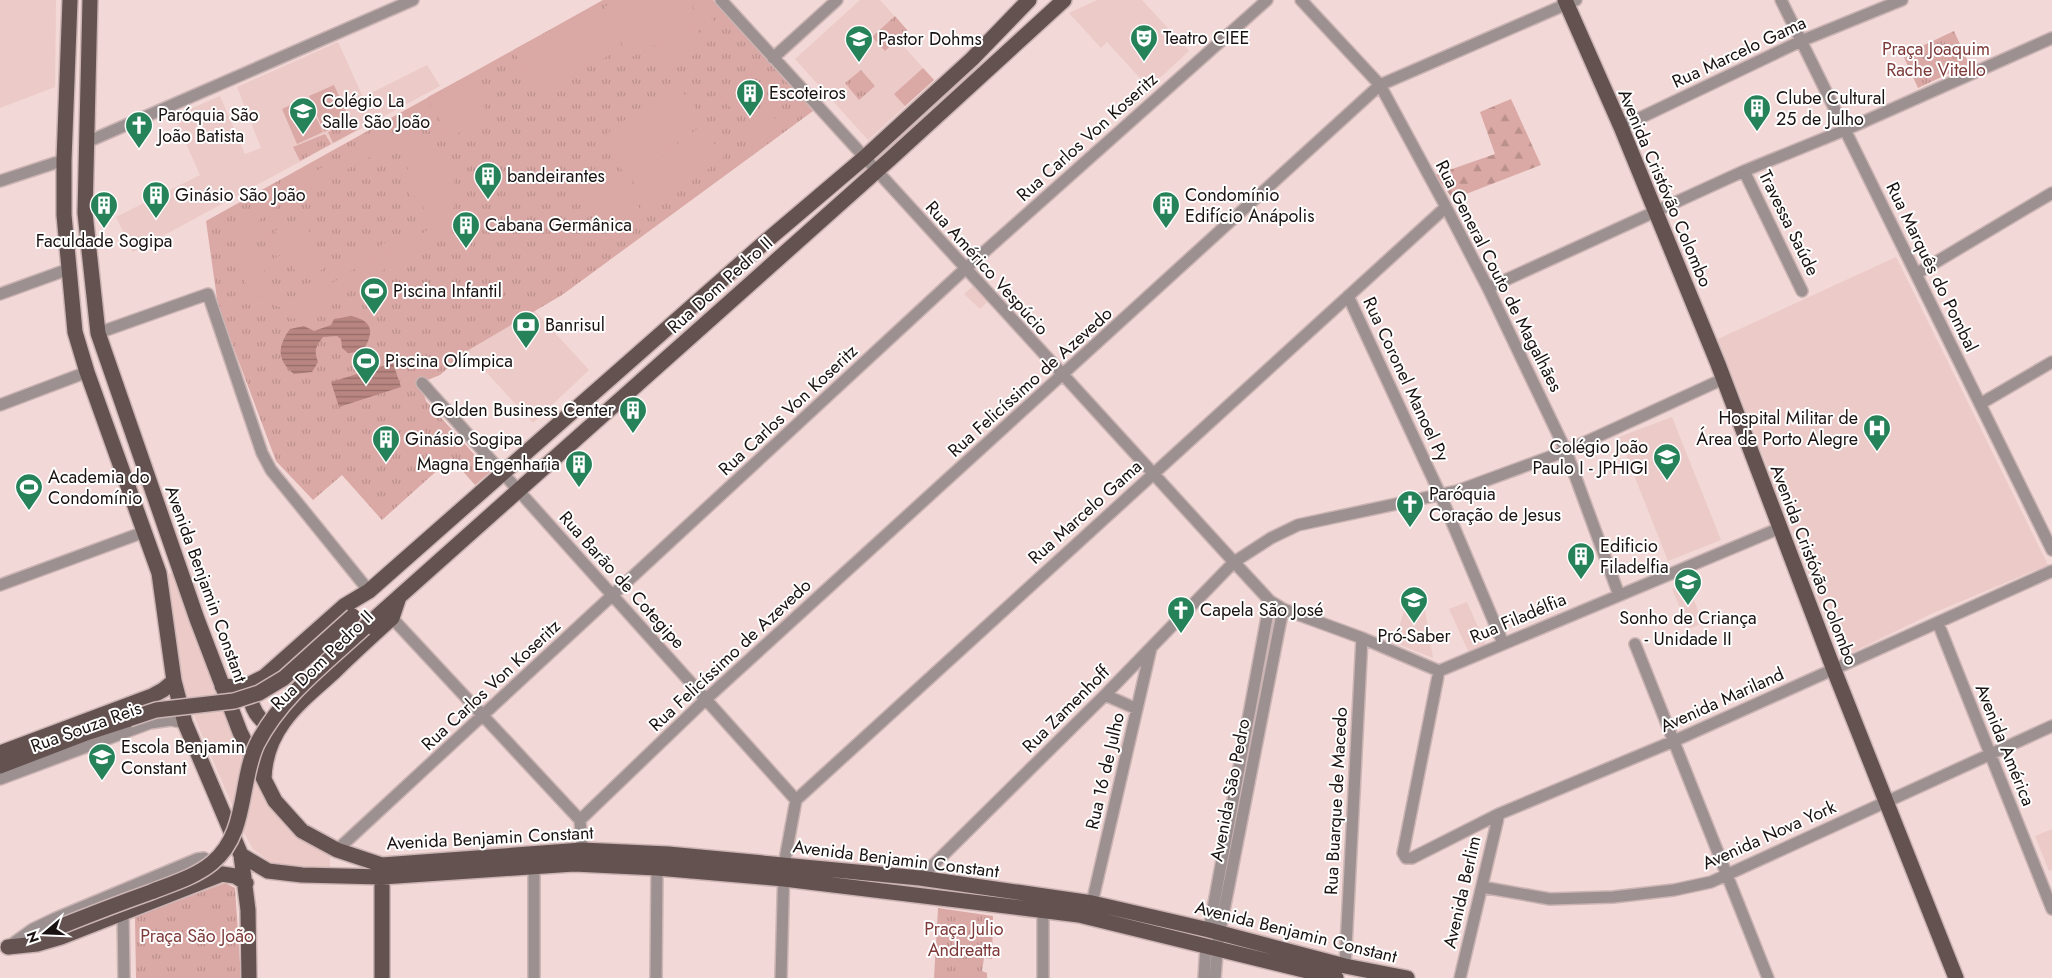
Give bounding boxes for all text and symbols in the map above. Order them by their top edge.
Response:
street label: Rua Marcelo Gama [1668,10,1810,94]
theatre icon: Teatro CIEE [1129,23,1159,62]
school or university icon: Pastor Dohms [844,24,874,63]
place label: Teatro CIEE [1163,25,1250,51]
place label: Pastor Dohms [878,26,982,52]
park label: Praça Joaquim Rache Vitello [1882,36,1990,83]
street label: Rua Carlos Von Koseritz [1011,66,1164,208]
building icon: Escoteiros [735,78,765,117]
place label: Escoteiros [769,80,846,106]
street label: Avenida Cristóvão Colombo [1611,85,1719,291]
place label: Clube Cultural 25 de Julho [1776,85,1886,132]
place label: Colégio La Salle São João [322,88,430,135]
building icon: Clube Cultural 25 de Julho [1742,93,1772,132]
school or university icon: Colégio La Salle São João [288,96,318,135]
place label: Paróquia São João Batista [156,102,259,149]
church icon: Paróquia São João Batista [124,110,154,149]
street label: Rua General Couto de Magalhães [1429,156,1569,396]
building icon: bandeirantes [473,161,503,200]
place label: bandeirantes [507,163,605,189]
street label: Travessa Saúde [1752,166,1826,280]
street label: Rua Marquês do Pombal [1880,178,1984,356]
building icon: Ginásio São João [141,180,171,219]
place label: Ginásio São João [175,182,306,208]
place label: Condomínio Edifício Anápolis [1185,182,1314,229]
building icon: Faculdade Sogipa [89,190,119,229]
building icon: Condomínio Edifício Anápolis [1151,190,1181,229]
street label: Rua Américo Vespúcio [919,195,1055,341]
building icon: Cabana Germânica [451,210,481,249]
place label: Cabana Germânica [485,212,632,238]
place label: Faculdade Sogipa [36,228,172,254]
street label: Rua Dom Pedro II [662,231,778,339]
sports icon: Piscina Infantil [359,276,389,315]
place label: Piscina Infantil [393,278,502,304]
street label: Rua Coronel Manoel Py [1356,292,1456,466]
street label: Rua Felicíssimo de Azevedo [942,301,1118,463]
bank icon: Banrisul [511,310,541,349]
place label: Banrisul [545,312,605,338]
street label: Rua Carlos Von Koseritz [713,338,864,482]
sports icon: Piscina Olímpica [351,346,381,385]
place label: Piscina Olímpica [385,348,513,374]
building icon: Golden Business Center [618,395,648,434]
place label: Golden Business Center [431,397,615,423]
place label: Hospital Militar de Área de Porto Alegre [1696,405,1858,452]
hospital icon: Hospital Militar de Área de Porto Alegre [1862,413,1892,452]
building icon: Ginásio Sogipa [371,424,401,463]
place label: Ginásio Sogipa [405,426,523,452]
place label: Colégio João Paulo I - JPHIGI [1532,434,1648,481]
school or university icon: Colégio João Paulo I - JPHIGI [1652,442,1682,481]
building icon: Magna Engenharia [564,449,594,488]
place label: Magna Engenharia [417,451,560,477]
street label: Rua Marcelo Gama [1022,454,1148,570]
street label: Avenida Cristóvão Colombo [1764,461,1864,669]
place label: Academia do Condomínio [48,464,150,511]
sports icon: Academia do Condomínio [14,472,44,511]
place label: Paróquia Coração de Jesus [1429,481,1561,528]
street label: Avenida Benjamin Constant [158,482,254,687]
church icon: Paróquia Coração de Jesus [1395,489,1425,528]
street label: Rua Barão de Cotegipe [553,505,691,655]
place label: Edificio Filadelfia [1600,533,1669,580]
building icon: Edificio Filadelfia [1566,541,1596,580]
school or university icon: Sonho de Criança - Unidade II [1673,567,1703,606]
street label: Rua Felicíssimo de Azevedo [643,573,817,737]
school or university icon: Pró-Saber [1399,585,1429,624]
street label: Rua Filadélfia [1466,586,1570,650]
church icon: Capela São José [1166,595,1196,634]
place label: Capela São José [1200,597,1323,623]
street label: Rua Dom Pedro II [265,604,379,716]
place label: Sonho de Criança - Unidade II [1619,605,1757,652]
street label: Rua Carlos Von Koseritz [416,613,567,757]
place label: Pró-Saber [1377,623,1451,649]
street label: Rua Zamenhoff [1016,659,1116,759]
street label: Avenida Mariland [1656,661,1788,739]
street label: Avenida América [1969,680,2041,810]
street label: Rua Souza Reis [27,695,145,759]
street label: Rua Buarque de Macedo [1318,706,1354,896]
street label: Rua 16 de Julho [1079,710,1131,832]
street label: Avenida São Pedro [1203,716,1257,864]
place label: Escola Benjamin Constant [121,734,245,781]
school or university icon: Escola Benjamin Constant [87,742,117,781]
street label: Avenida Nova York [1698,794,1840,876]
street label: Avenida Benjamin Constant [386,820,595,856]
street label: Avenida Benjamin Constant [791,833,1001,885]
street label: Avenida Berlim [1436,833,1488,951]
street label: Avenida Benjamin Constant [1192,894,1400,970]
north arrow [20,908,70,958]
park label: Praça Julio Andreatta [924,916,1004,963]
park label: Praça São João [140,923,254,949]
text: N [21,929,44,946]

